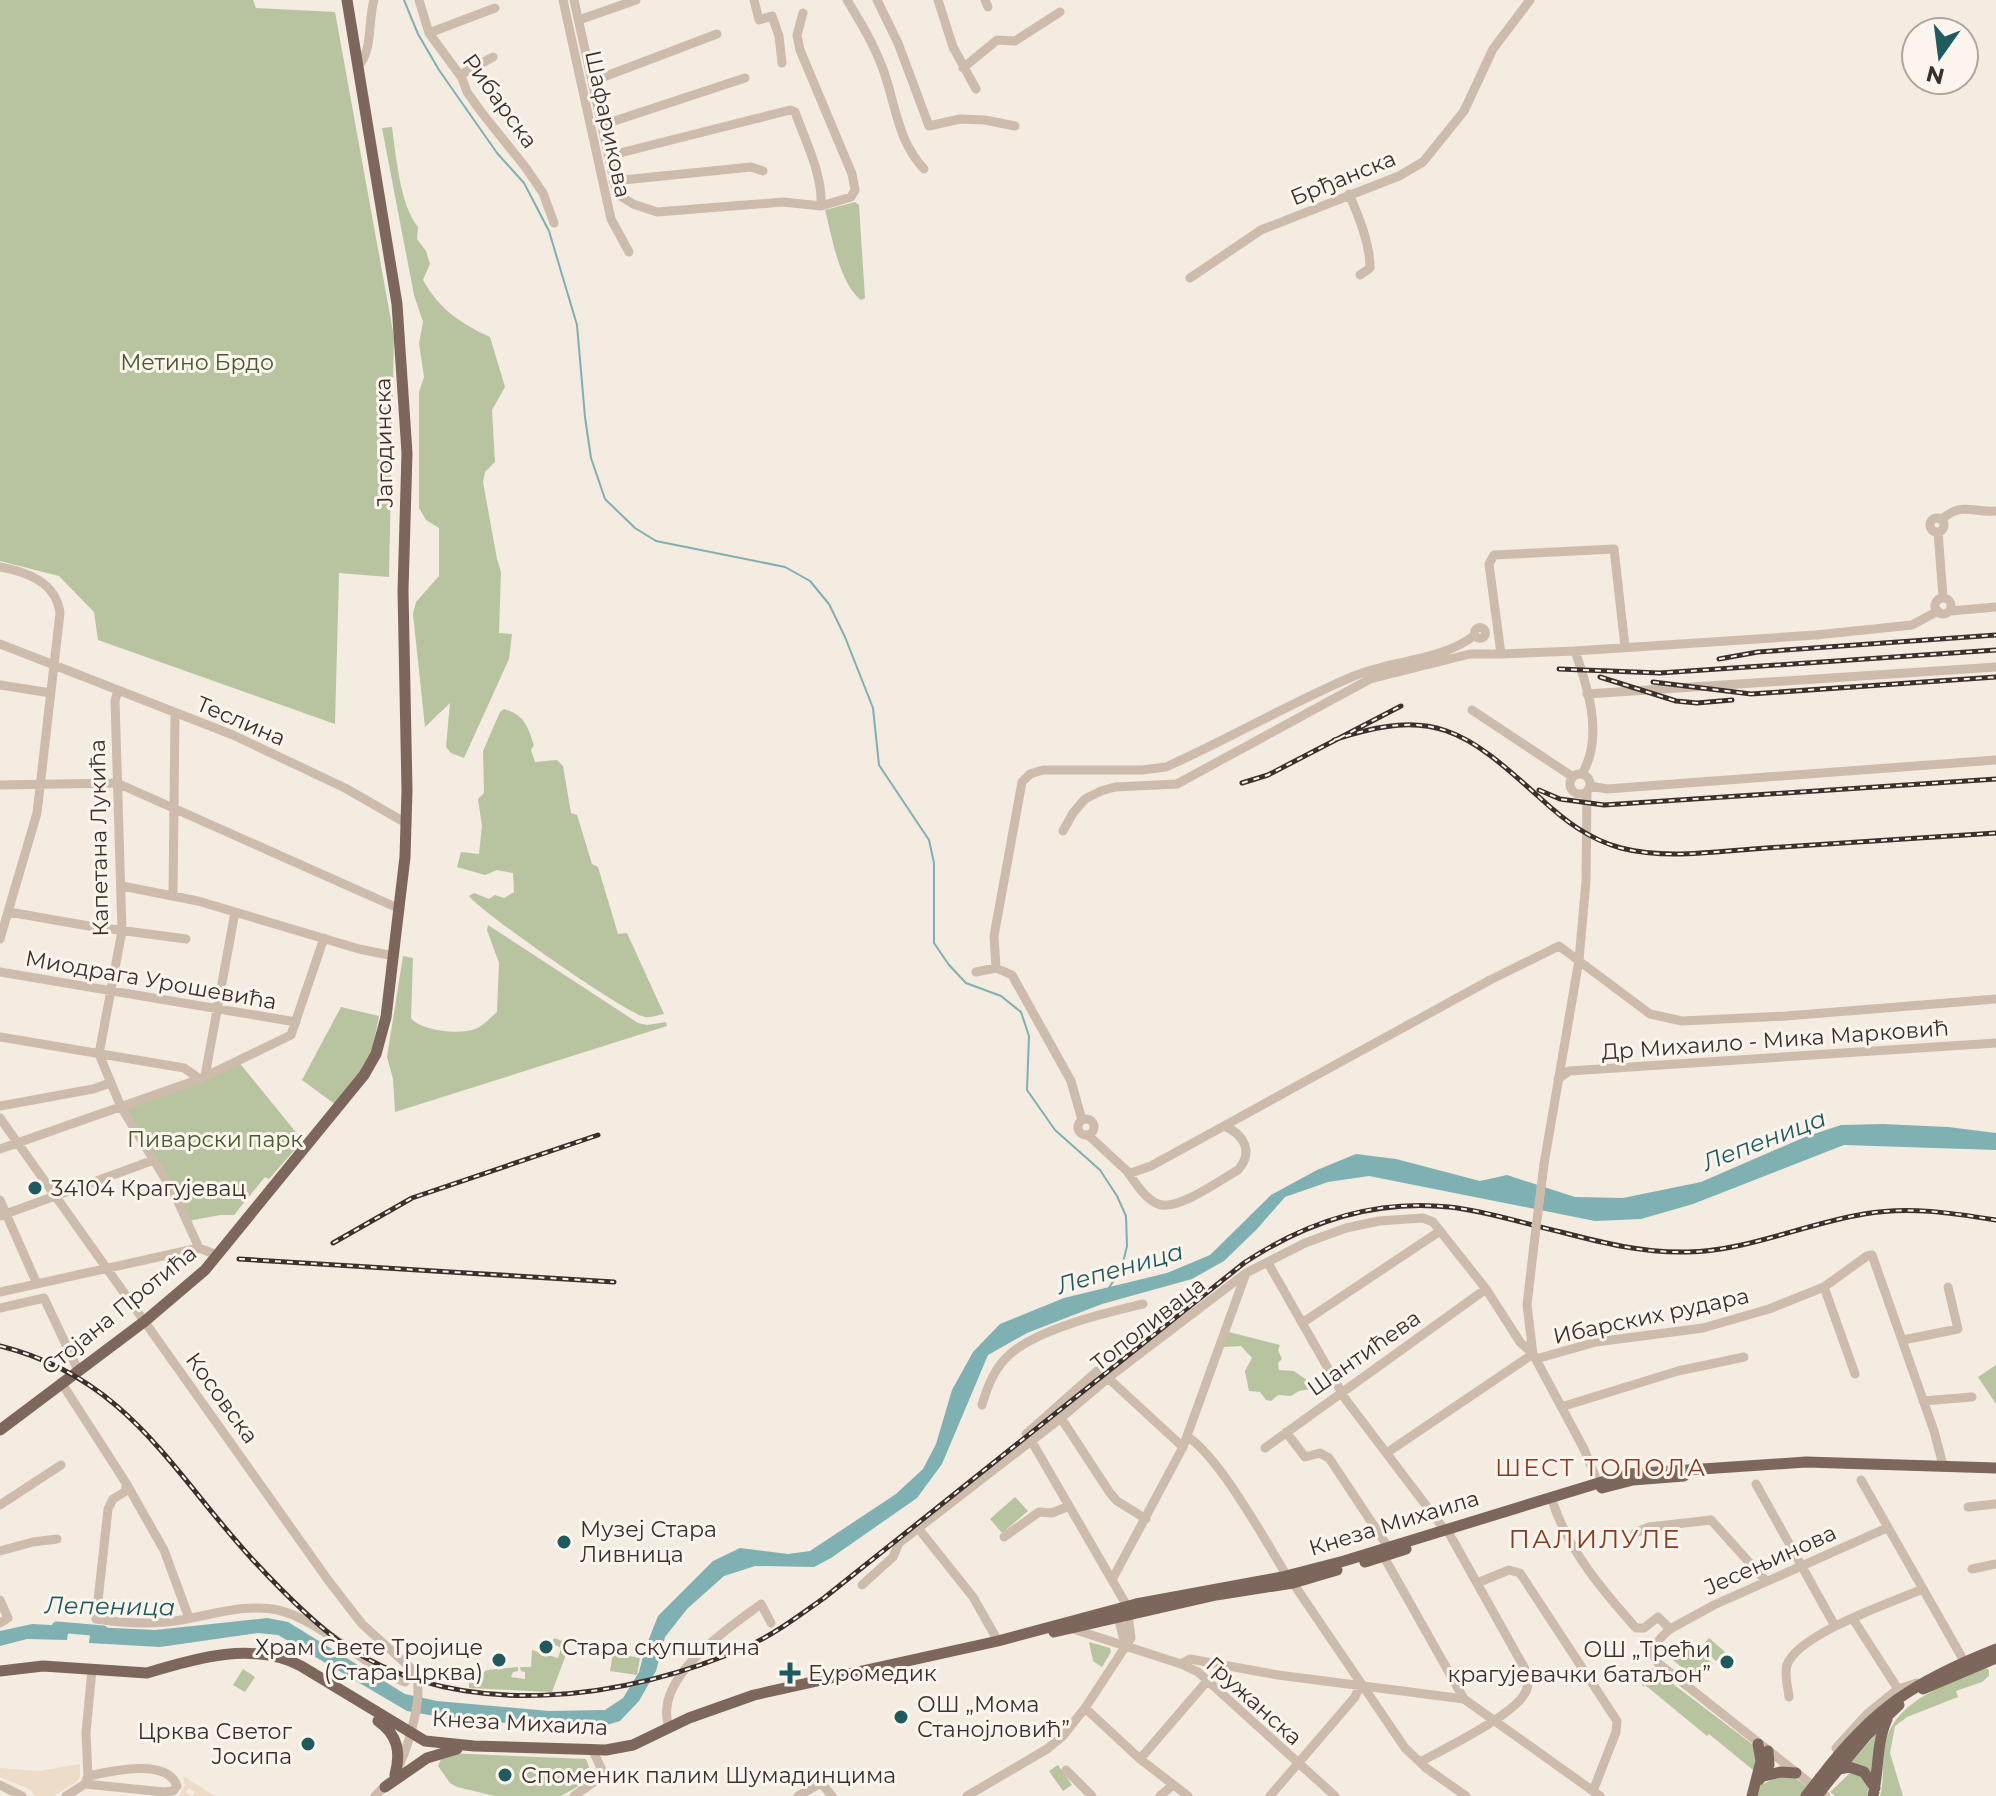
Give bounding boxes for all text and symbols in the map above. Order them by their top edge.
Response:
north arrow [1900,16,1980,96]
street label: Рибарска [457,48,543,154]
street label: Шафарикова [579,48,637,200]
text: N [1923,60,1947,90]
street label: Брђанска [1286,145,1400,211]
park label: Метино Брдо [120,349,274,376]
street label: Јагодинска [369,378,399,508]
street label: Теслина [192,690,290,752]
street label: Капетана Лукића [84,739,114,937]
street label: Миодрага Урошевића [23,945,279,1015]
street label: Др Михаило - Мика Марковић [1600,1014,1950,1066]
water label: Лепеница [1697,1103,1830,1177]
park label: Пиварски парк [127,1126,303,1153]
place label: 34104 Крагујевац [51,1175,246,1202]
marker: 34104 Крагујевац [26,1179,44,1197]
water label: Лепеница [1052,1236,1187,1300]
street label: Стојана Протића [36,1239,202,1381]
street label: Тополиваца [1085,1271,1211,1377]
street label: Ибарских рудара [1551,1282,1751,1350]
street label: Шантићева [1302,1304,1426,1402]
street label: Косовска [180,1347,264,1449]
district label: ШЕСТ ТОПОЛА [1495,1453,1707,1482]
street label: Кнеза Михаила [1306,1484,1482,1562]
place label: Музеј Стара Ливница [580,1516,717,1568]
street label: Јесењинова [1700,1519,1840,1601]
district label: ПАЛИЛУЛЕ [1509,1523,1681,1555]
marker: Музеј Стара Ливница [555,1533,573,1551]
water label: Лепеница [44,1590,175,1622]
place label: Храм Свете Тројице (Стара Црква) [255,1634,483,1686]
place label: Стара скупштина [562,1634,760,1661]
place label: ОШ „Трећи крагујевачки батаљон” [1447,1636,1711,1688]
marker: Стара скупштина [537,1638,555,1656]
marker: Храм Свете Тројице (Стара Црква) [490,1651,508,1669]
street label: Гружанска [1200,1651,1308,1751]
marker: ОШ „Трећи крагујевачки батаљон” [1718,1653,1736,1671]
place label: Еуромедик [808,1660,937,1687]
marker: Еуромедик [779,1662,801,1684]
place label: ОШ „Мома Станојловић” [917,1691,1070,1743]
street label: Кнеза Михаила [431,1705,609,1741]
marker: ОШ „Мома Станојловић” [892,1708,910,1726]
place label: Црква Светог Јосипа [137,1718,293,1770]
marker: Црква Светог Јосипа [299,1735,317,1753]
place label: Споменик палим Шумадинцима [521,1762,896,1789]
marker: Споменик палим Шумадинцима [496,1766,514,1784]

